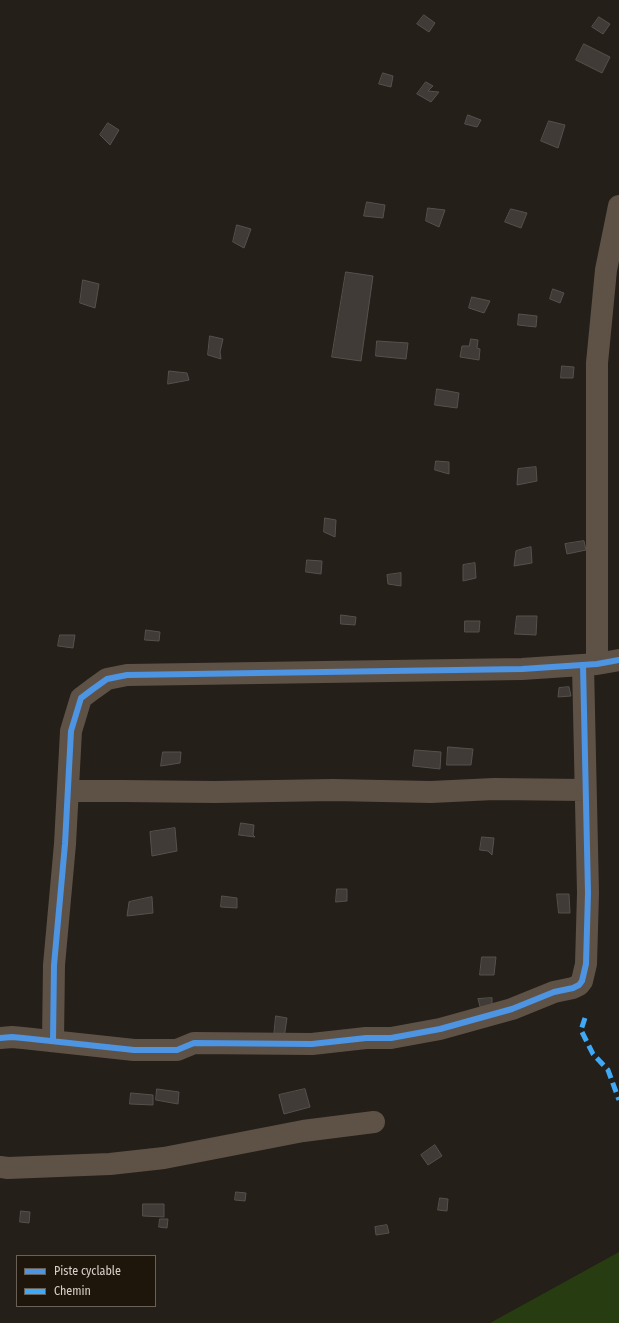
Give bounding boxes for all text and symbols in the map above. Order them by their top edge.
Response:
legend [16,1255,156,1307]
text: Piste cyclable [54,1264,121,1278]
text: Chemin [54,1284,91,1298]

